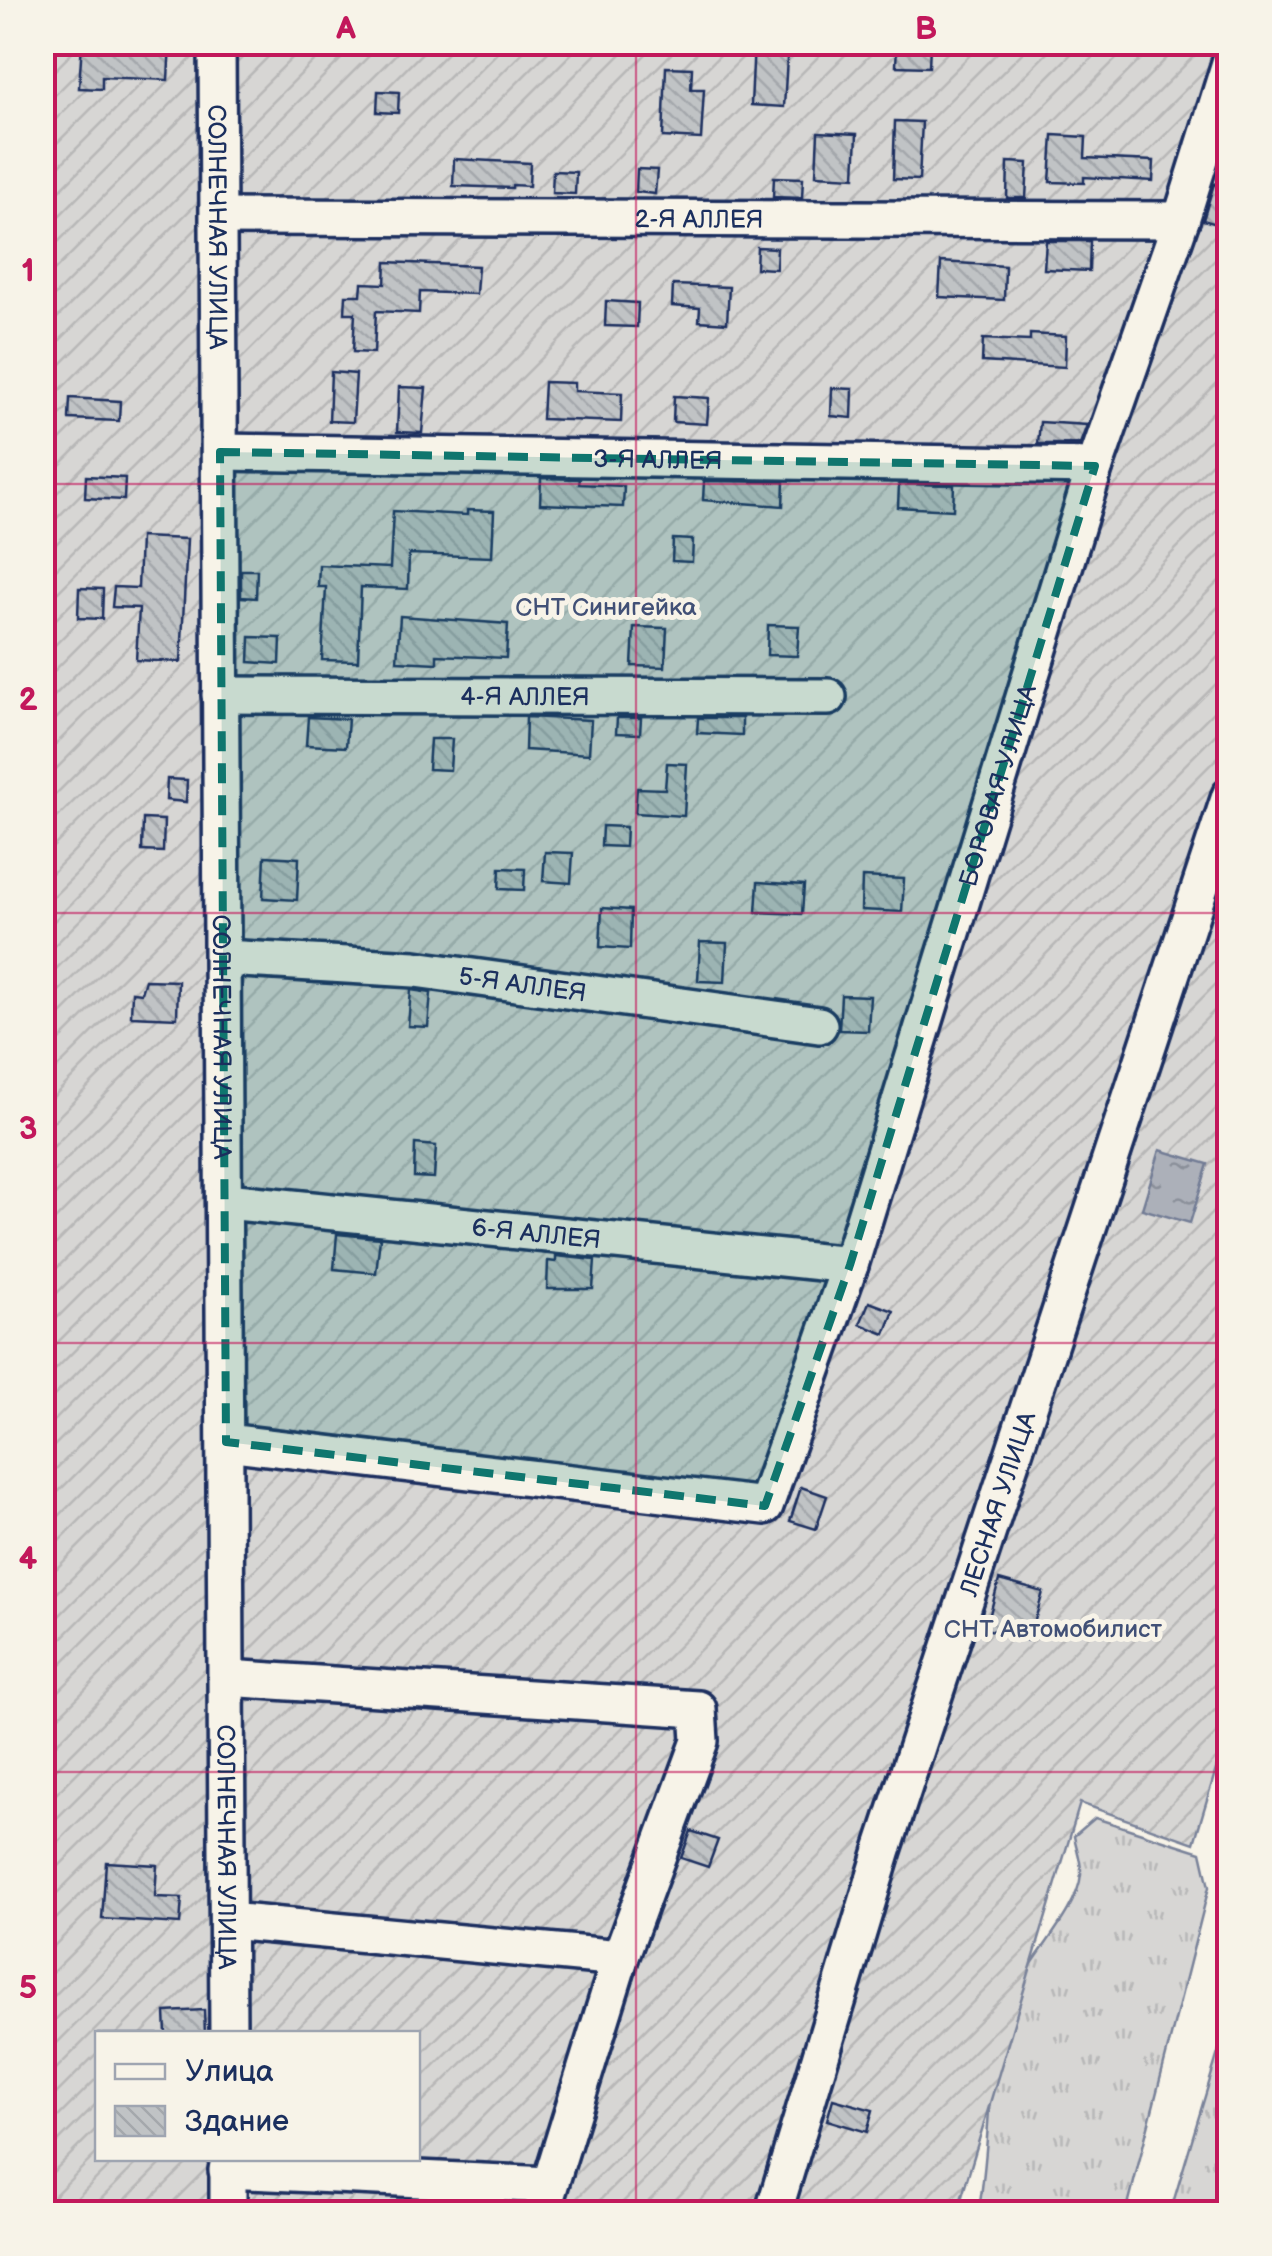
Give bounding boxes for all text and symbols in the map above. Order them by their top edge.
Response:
text: A [335,10,356,49]
text: B [915,10,937,49]
street label: СОЛНЕЧНАЯ УЛИЦА [200,104,233,350]
street label: 2-Я АЛЛЕЯ [634,204,764,236]
text: 1 [21,252,35,291]
street label: 3-Я АЛЛЕЯ [593,444,723,477]
park label: СНТ Синигейка [515,592,697,623]
street label: БОРОВАЯ УЛИЦА [953,680,1044,891]
text: 2 [18,681,38,720]
street label: 4-Я АЛЛЕЯ [460,682,590,713]
street label: СОЛНЕЧНАЯ УЛИЦА [205,914,237,1160]
street label: 5-Я АЛЛЕЯ [457,961,588,1010]
text: 3 [19,1110,37,1149]
street label: 6-Я АЛЛЕЯ [470,1212,602,1256]
street label: ЛЕСНАЯ УЛИЦА [953,1407,1044,1601]
text: 4 [19,1540,38,1579]
park label: СНТ Автомобилист [944,1614,1163,1645]
street label: СОЛНЕЧНАЯ УЛИЦА [209,1724,242,1970]
text: 5 [19,1969,37,2008]
legend [95,2031,420,2161]
text: Улица [185,2054,274,2090]
text: Здание [185,2104,289,2140]

